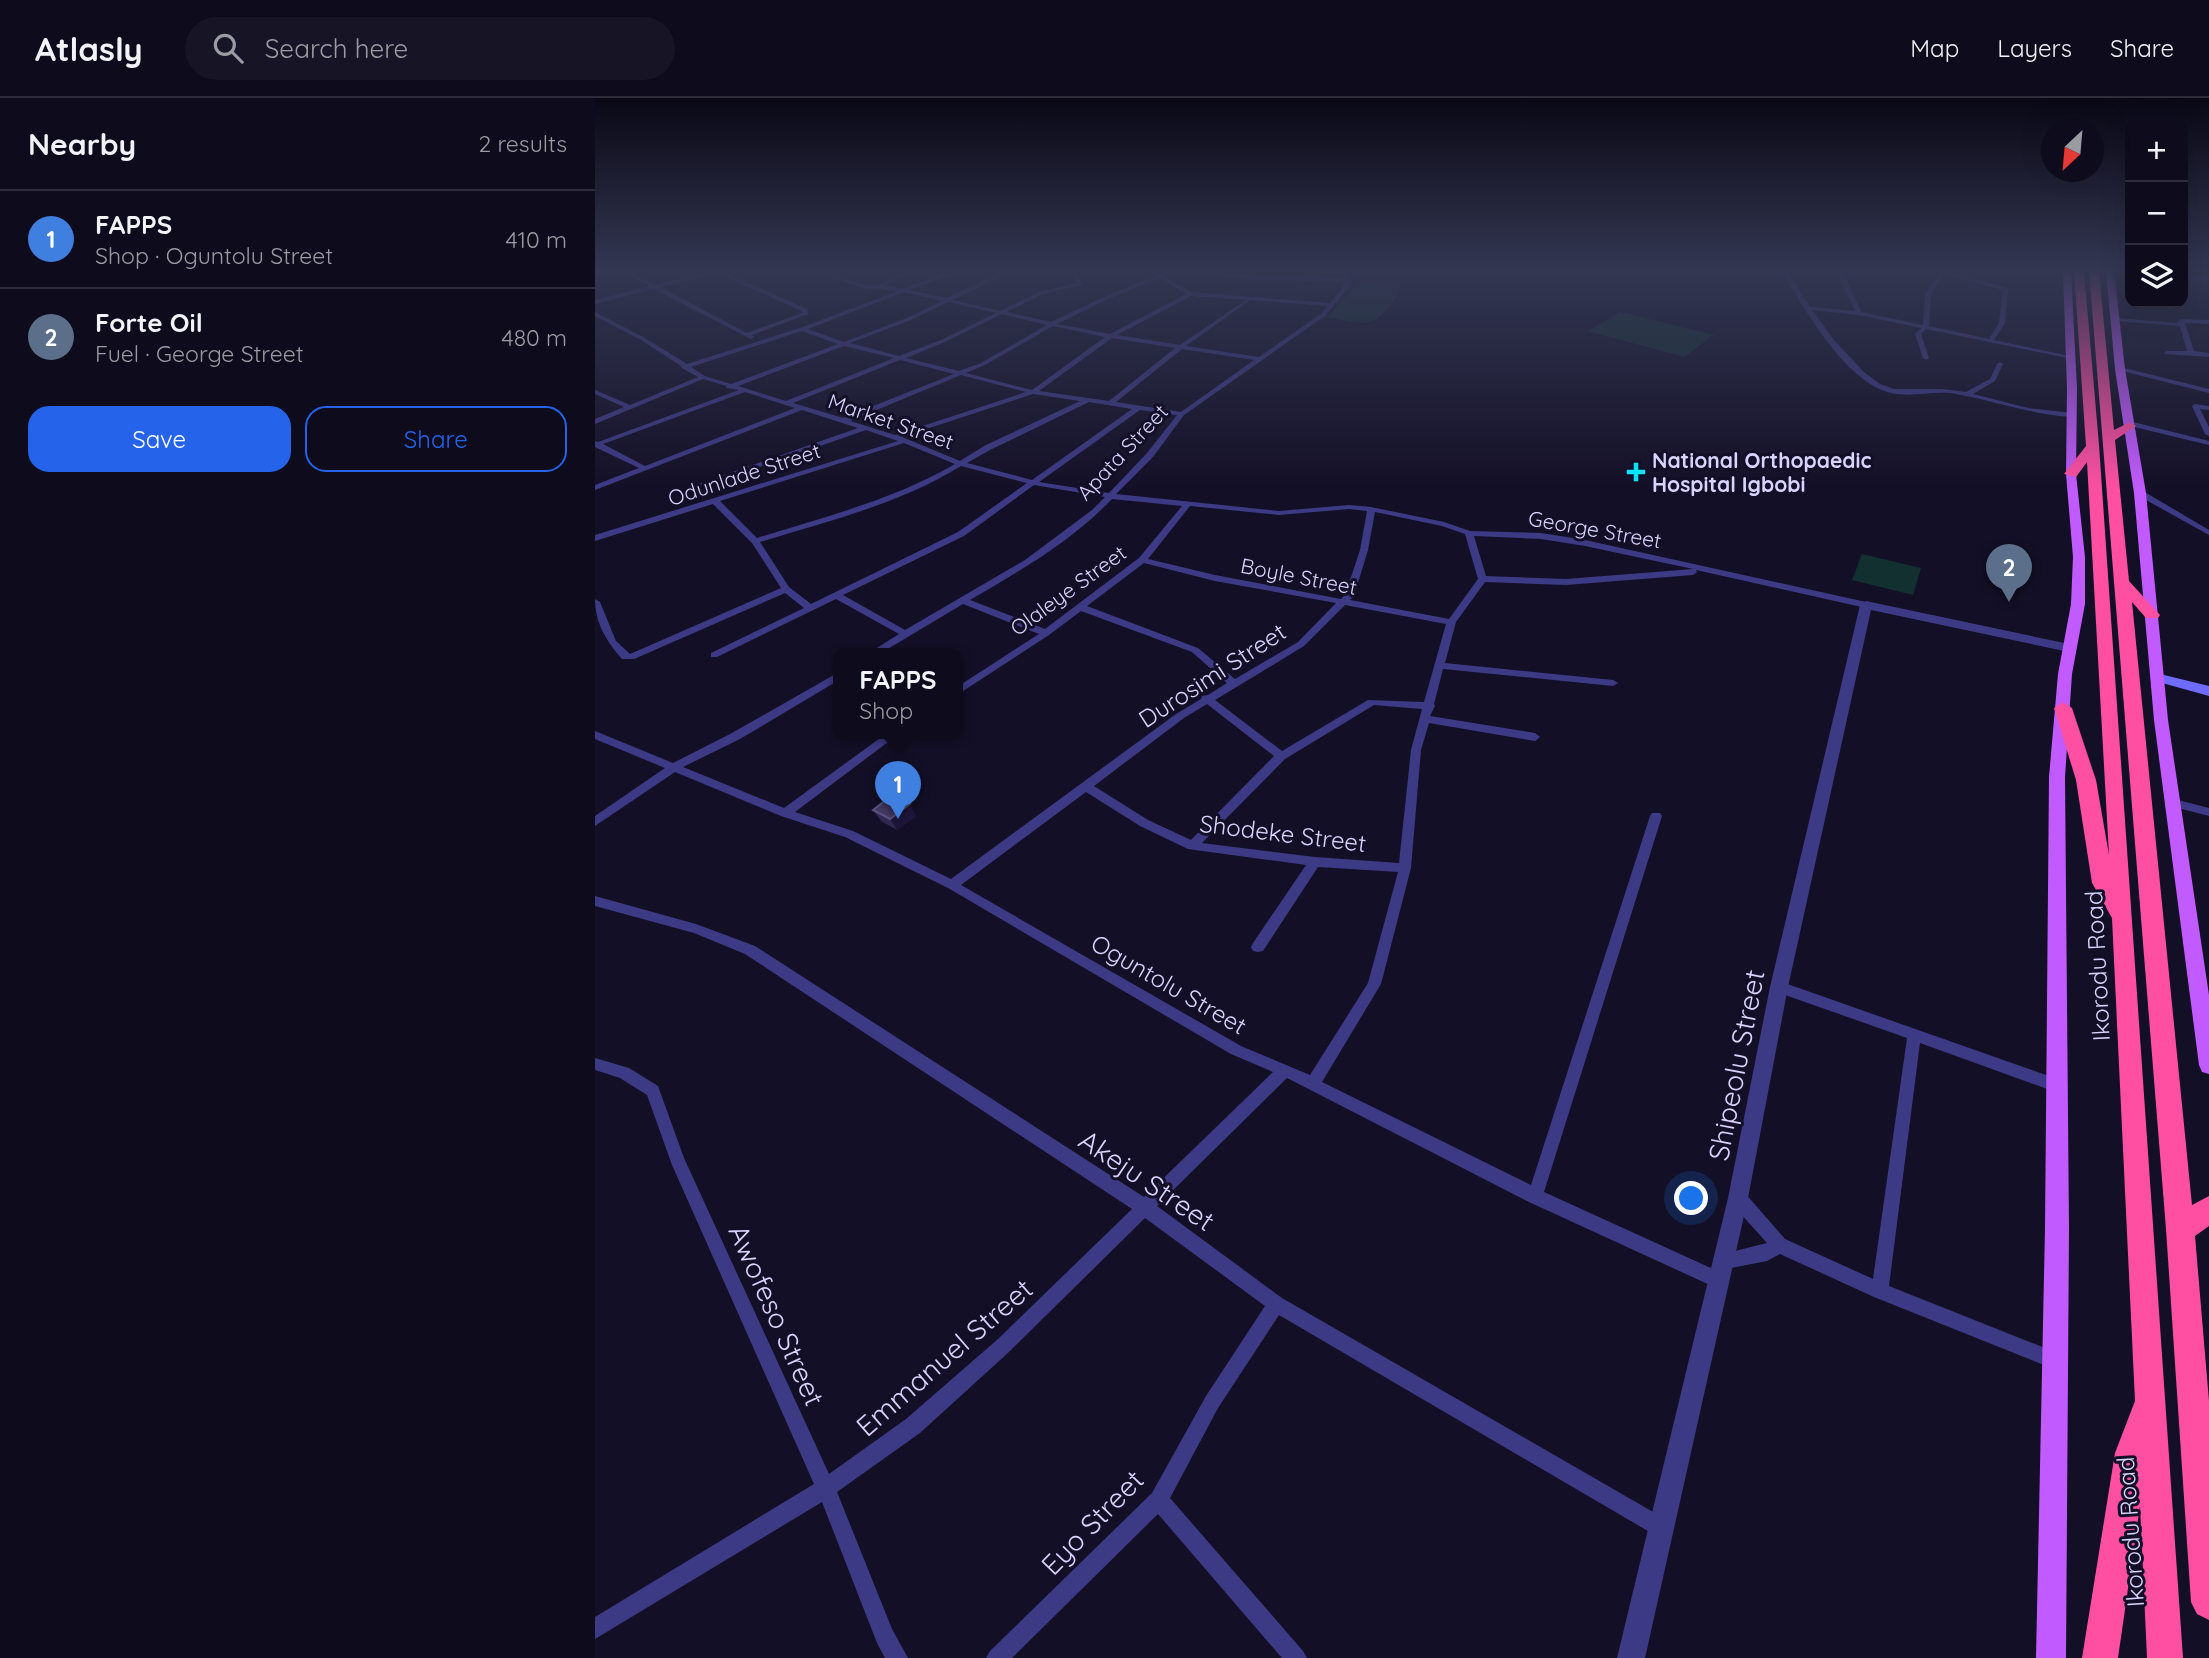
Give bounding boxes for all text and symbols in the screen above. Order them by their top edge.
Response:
search box [185,17,675,80]
text: Atlasly [35,28,143,69]
icon: search [209,29,247,67]
text: Search here [265,32,408,65]
text: Map [1910,33,1959,63]
text: Layers [1997,33,2072,63]
text: Share [2110,33,2174,63]
north arrow [2041,119,2104,182]
map controls [2125,119,2188,308]
button: + [2125,119,2188,182]
text: Nearby [28,125,136,163]
text: 2 results [478,129,567,158]
button: − [2125,182,2188,245]
text: FAPPS [95,208,172,241]
text: 1 [47,225,55,254]
text: 410 m [506,225,567,254]
text: Shop · Oguntolu Street [95,241,333,270]
button: layers [2125,245,2188,308]
text: Forte Oil [95,306,203,339]
text: 2 [44,323,58,352]
text: 480 m [502,323,567,352]
text: Fuel · George Street [95,339,304,368]
street label: Market Street [825,387,957,455]
street label: Apata Street [1071,399,1173,505]
button: Save [28,406,291,472]
button: Share [305,406,567,472]
street label: Odunlade Street [665,437,823,511]
place label: National Orthopaedic Hospital Igbobi [1652,447,1871,497]
marker: National Orthopaedic Hospital Igbobi [1626,462,1646,482]
street label: George Street [1526,505,1664,553]
street label: Olaleye Street [1005,539,1131,641]
pin: 2 [1986,544,2032,602]
street label: Boyle Street [1239,552,1359,600]
street label: Durosimi Street [1133,616,1291,734]
popup [833,648,963,739]
text: FAPPS [859,663,937,696]
text: Shop [859,696,913,725]
pin: 1 [875,761,921,819]
street label: Shodeke Street [1198,808,1368,858]
street label: Ikorodu Road [2078,890,2116,1042]
street label: Oguntolu Street [1086,927,1252,1041]
street label: Shipeolu Street [1700,967,1772,1163]
street label: Akeju Street [1073,1122,1221,1238]
your location [1674,1181,1708,1215]
street label: Awofeso Street [721,1219,833,1411]
street label: Emmanuel Street [849,1271,1039,1443]
street label: Ikorodu Road [2110,1456,2150,1608]
street label: Eyo Street [1033,1462,1151,1582]

